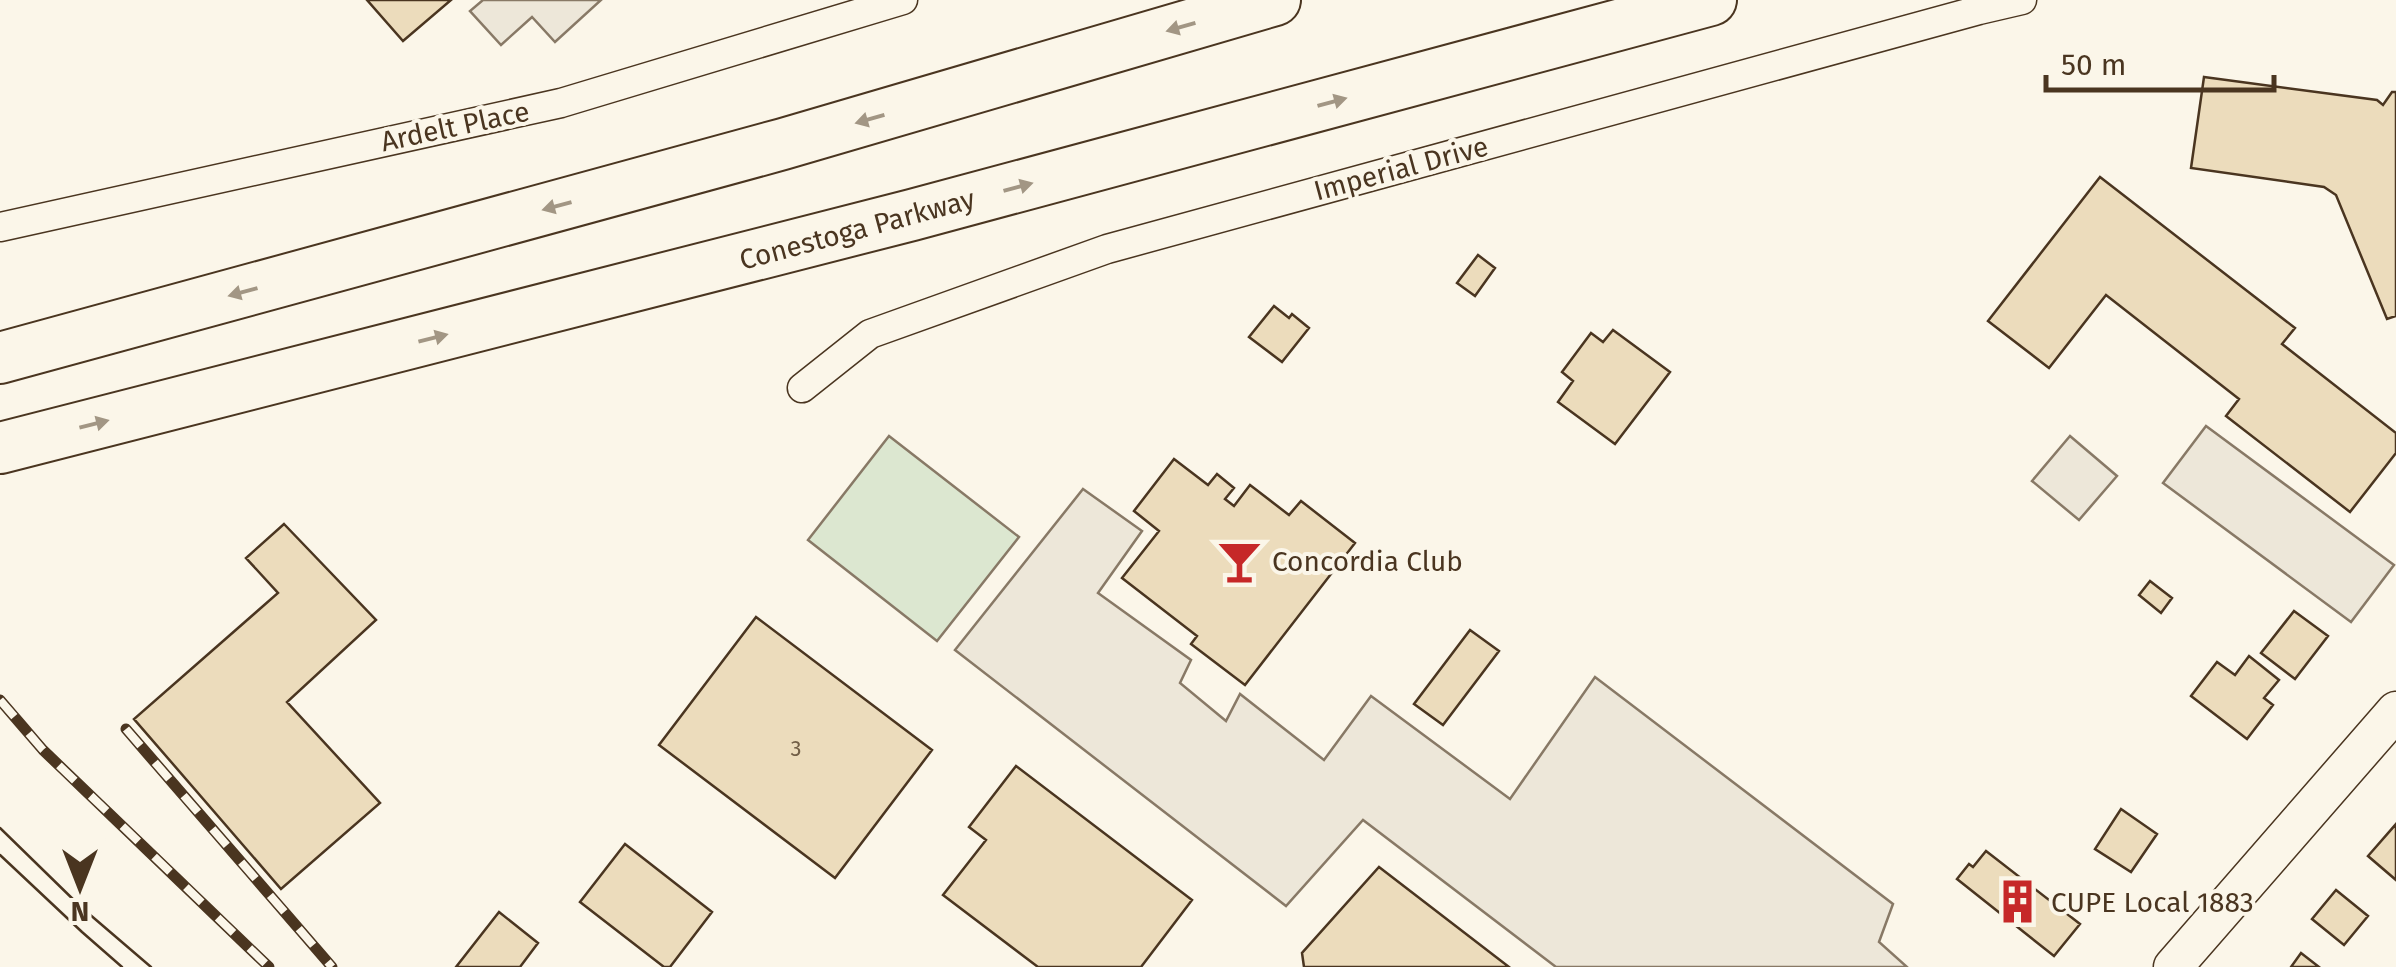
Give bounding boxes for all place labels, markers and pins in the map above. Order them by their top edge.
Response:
bar icon: Concordia Club [1215,537,1263,585]
place label: Concordia Club [1272,545,1463,578]
building icon: CUPE Local 1883 [1994,878,2042,926]
place label: CUPE Local 1883 [2051,886,2254,919]

